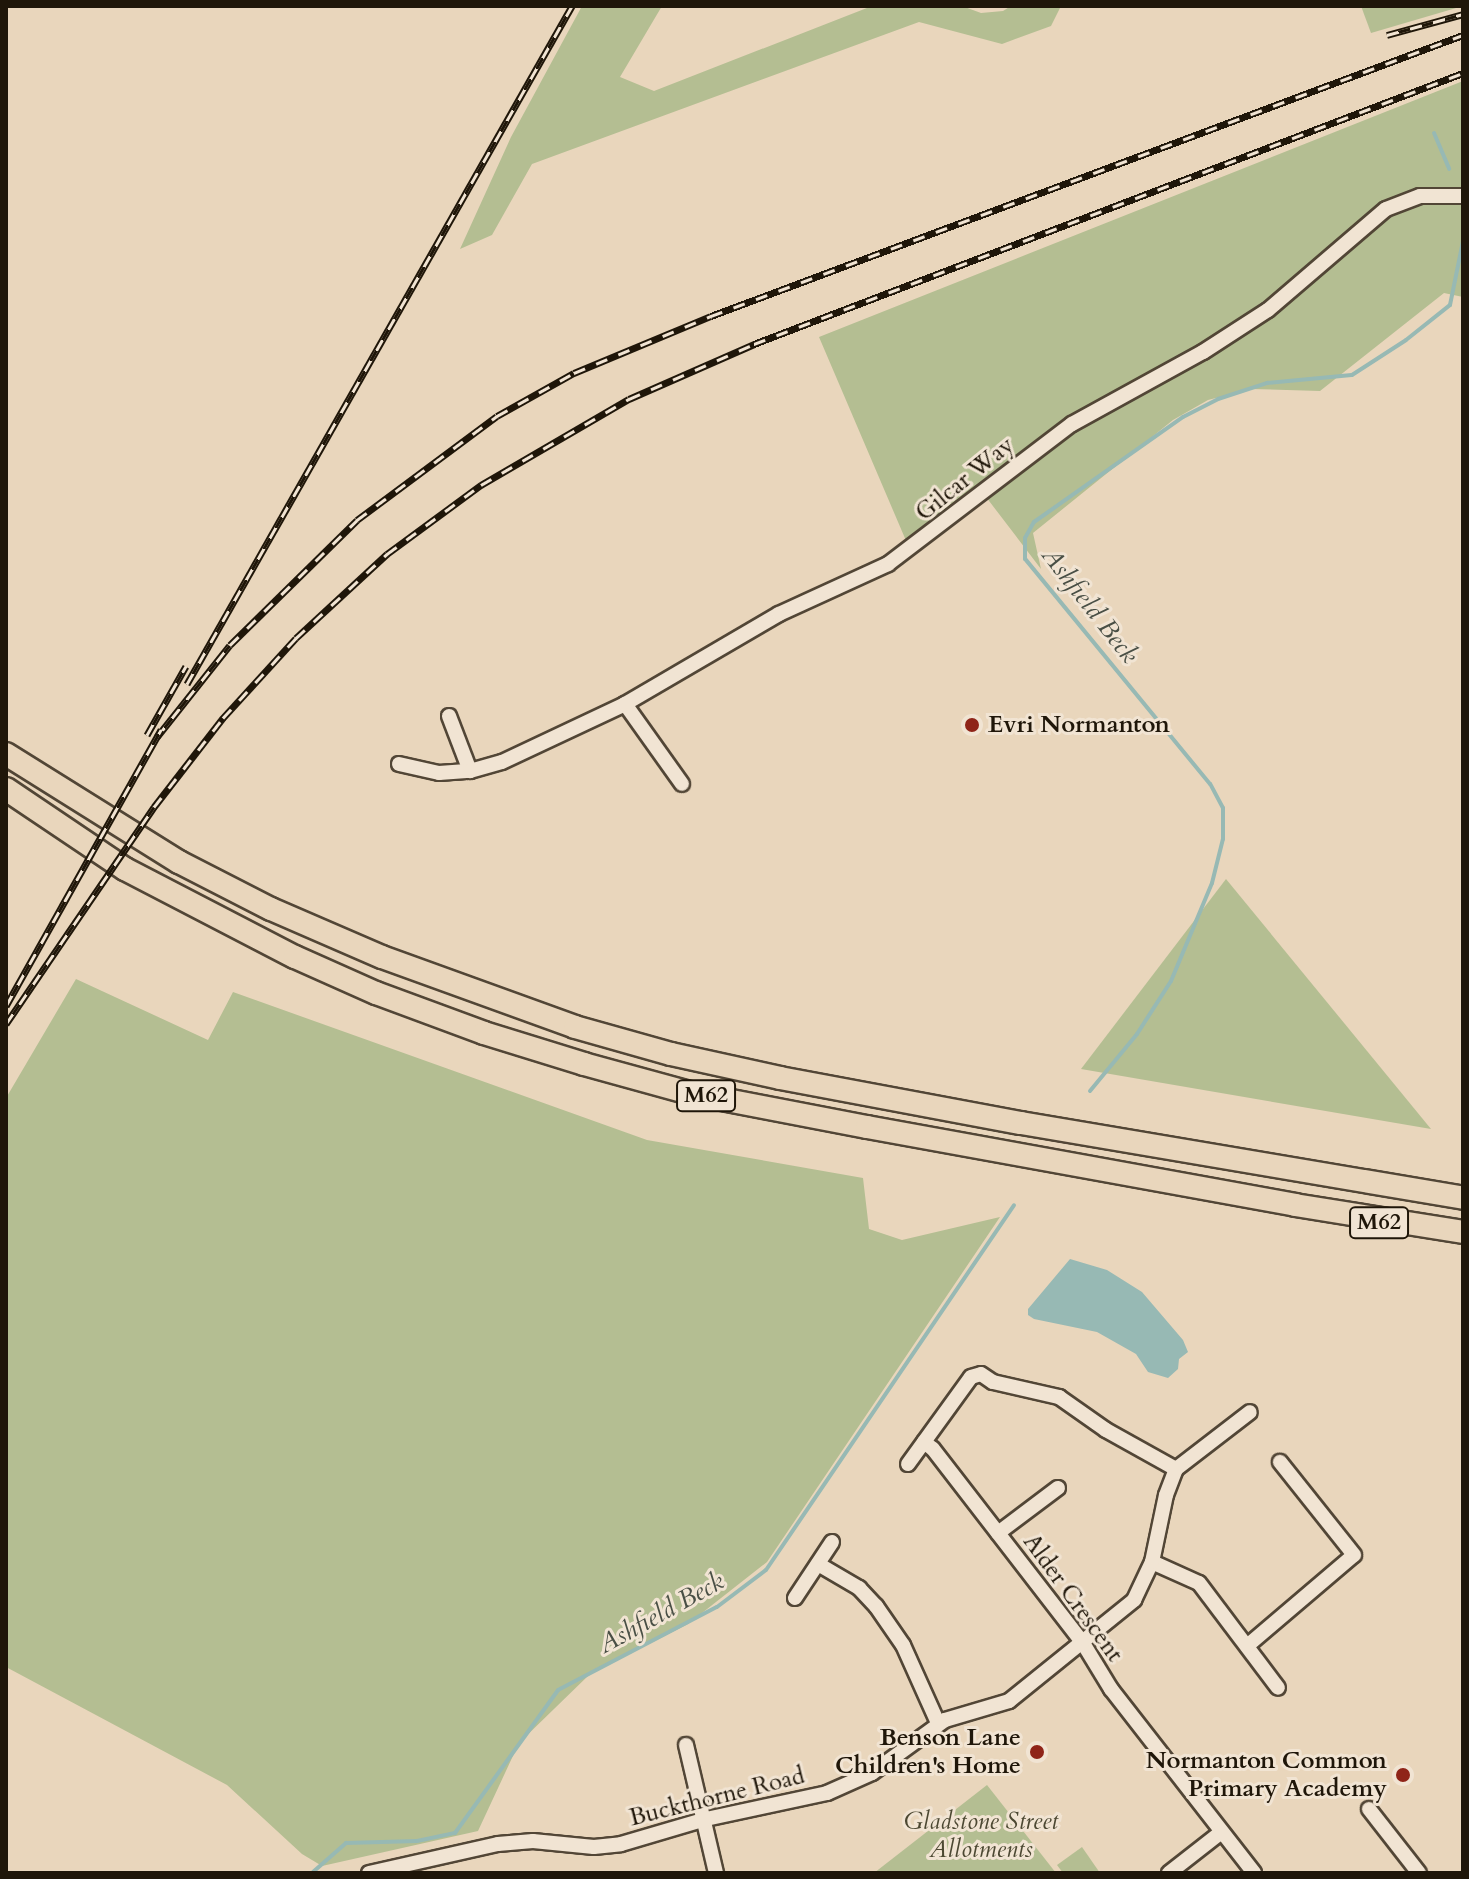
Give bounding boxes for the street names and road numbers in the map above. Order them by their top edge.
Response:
street label: Gilcar Way [910,431,1020,527]
road number: M62 [676,1078,736,1114]
road number: M62 [1349,1205,1409,1241]
street label: Alder Crescent [1017,1528,1129,1668]
street label: Buckthorne Road [626,1761,808,1833]

